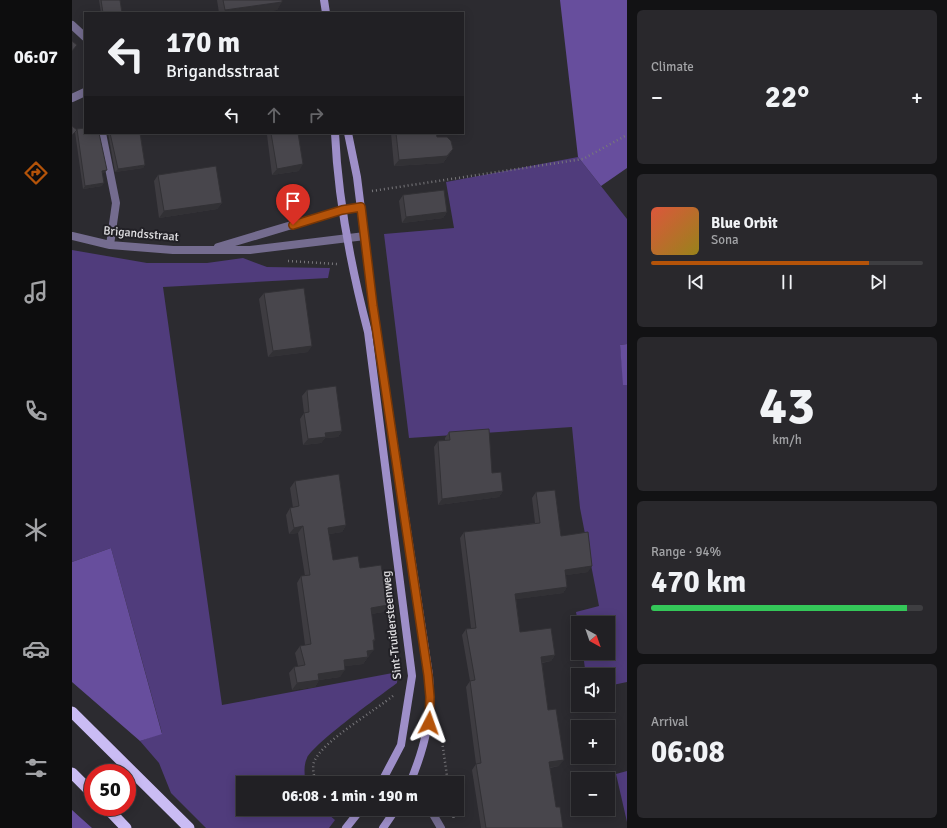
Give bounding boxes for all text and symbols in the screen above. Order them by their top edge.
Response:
text: 170 m [166,26,240,60]
icon: left [100,28,152,80]
text: 06:07 [14,46,58,68]
text: Climate [651,59,694,75]
text: Brigandsstraat [166,60,279,82]
text: 22° [765,79,809,116]
text: − [651,84,663,111]
text: + [911,84,923,111]
icon: left [221,104,243,126]
icon: ahead [263,104,285,126]
icon: right [305,104,327,126]
icon: directions [22,159,50,187]
pin [276,184,310,225]
icon: arrive [282,190,304,212]
text: Blue Orbit [711,214,778,232]
street label: Brigandsstraat [103,223,179,245]
text: Sona [711,232,739,248]
icon: previous [685,271,707,293]
icon: pause [776,271,798,293]
icon: next [867,271,889,293]
icon: music [22,278,50,306]
text: 43 [759,374,815,438]
icon: phone [22,397,50,425]
text: km/h [772,432,802,448]
icon: climate [22,516,50,544]
text: Range · 94% [651,544,721,560]
text: 470 km [651,564,746,601]
street label: Sint-Truidersteenweg [379,570,405,680]
north arrow [571,616,615,660]
map controls [571,616,615,816]
icon: car [22,635,50,663]
button: sound [571,668,615,712]
position arrow [408,702,450,744]
text: Arrival [651,714,688,730]
button: + [571,720,615,764]
text: 06:08 [651,734,725,771]
icon: filters [22,754,50,782]
speed limit sign: 50 [84,764,136,816]
button: − [571,772,615,816]
text: 06:08 · 1 min · 190 m [282,787,418,805]

